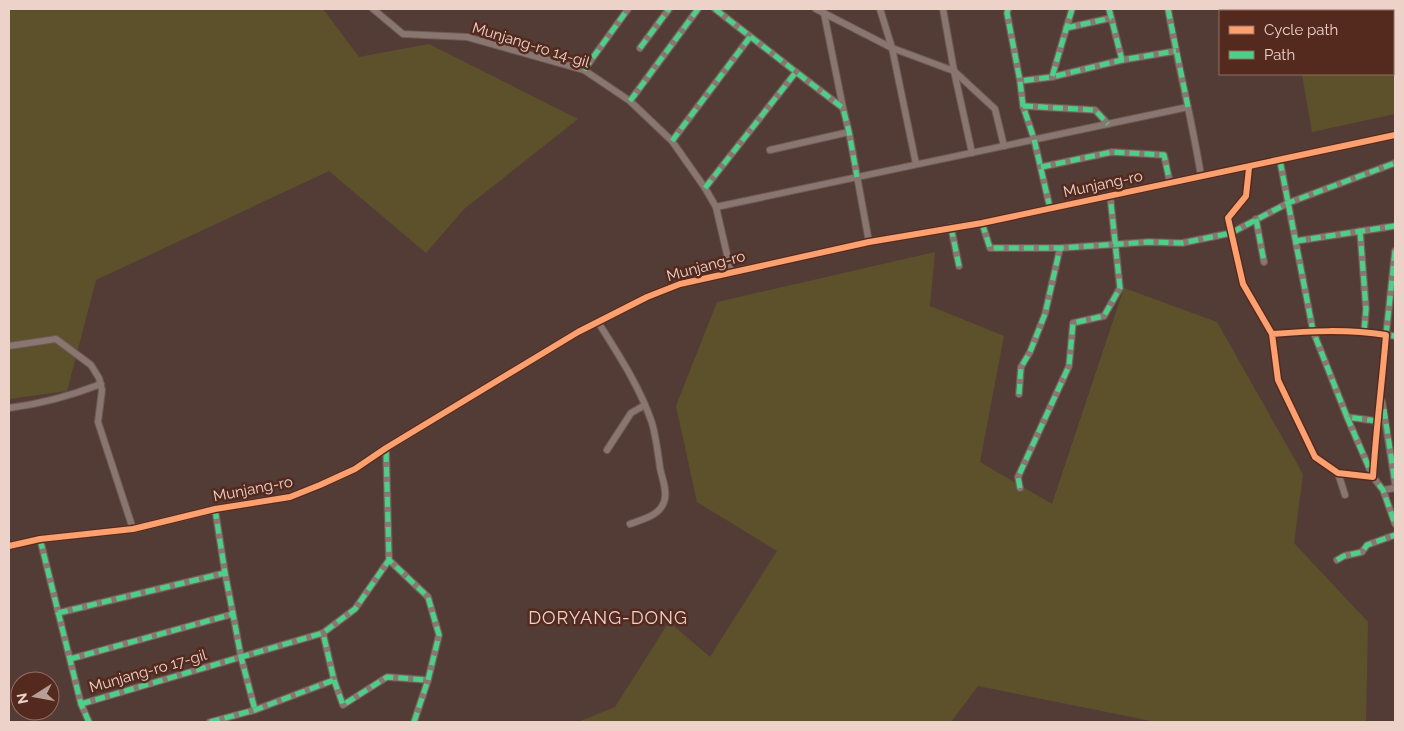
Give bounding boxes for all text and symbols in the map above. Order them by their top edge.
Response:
legend [1219,10,1394,75]
street label: Munjang-ro 14-gil [470,19,593,72]
text: Cycle path [1264,21,1338,39]
text: Path [1264,46,1295,64]
street label: Munjang-ro [1062,167,1144,201]
street label: Munjang-ro [665,247,747,285]
street label: Munjang-ro [212,472,294,506]
district label: DORYANG-DONG [528,607,688,628]
street label: Munjang-ro 17-gil [87,645,210,696]
north arrow [10,671,60,721]
text: N [13,692,31,705]

